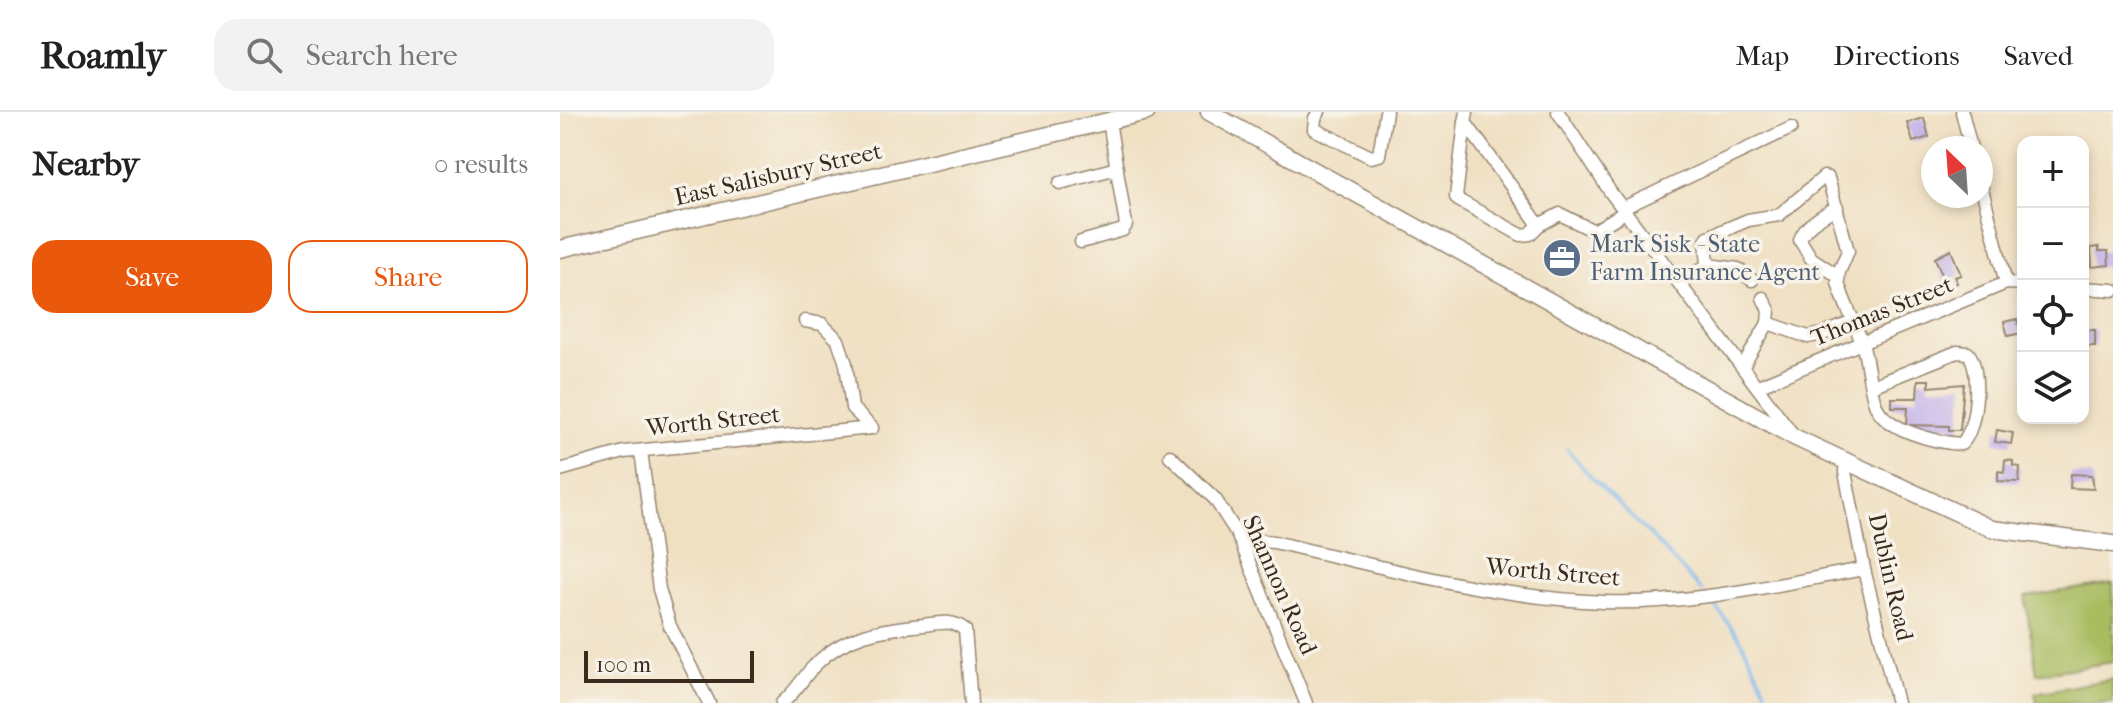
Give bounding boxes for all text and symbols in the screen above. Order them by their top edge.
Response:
search box [214,19,774,91]
text: Roamly [40,33,166,78]
icon: search [242,33,286,77]
text: Search here [306,38,458,73]
text: Map [1736,39,1789,72]
text: Directions [1833,39,1960,72]
text: Saved [2004,39,2073,72]
street label: East Salisbury Street [672,136,885,211]
north arrow [1921,136,1993,208]
map controls [2017,136,2089,424]
button: + [2017,136,2089,208]
text: Nearby [32,144,139,184]
text: 0 results [434,149,528,180]
button: − [2017,208,2089,280]
place label: Mark Sisk - State Farm Insurance Agent [1590,230,1821,286]
office icon: Mark Sisk - State Farm Insurance Agent [1541,237,1583,279]
button: Save [32,240,272,313]
button: Share [288,240,528,313]
street label: Thomas Street [1807,270,1957,352]
button: locate [2017,280,2089,352]
button: layers [2017,352,2089,424]
street label: Worth Street [644,400,782,442]
street label: Dublin Road [1863,510,1920,645]
street label: Shannon Road [1237,511,1324,660]
street label: Worth Street [1484,552,1622,592]
scale bar [584,647,754,683]
text: 100 m [596,652,651,678]

